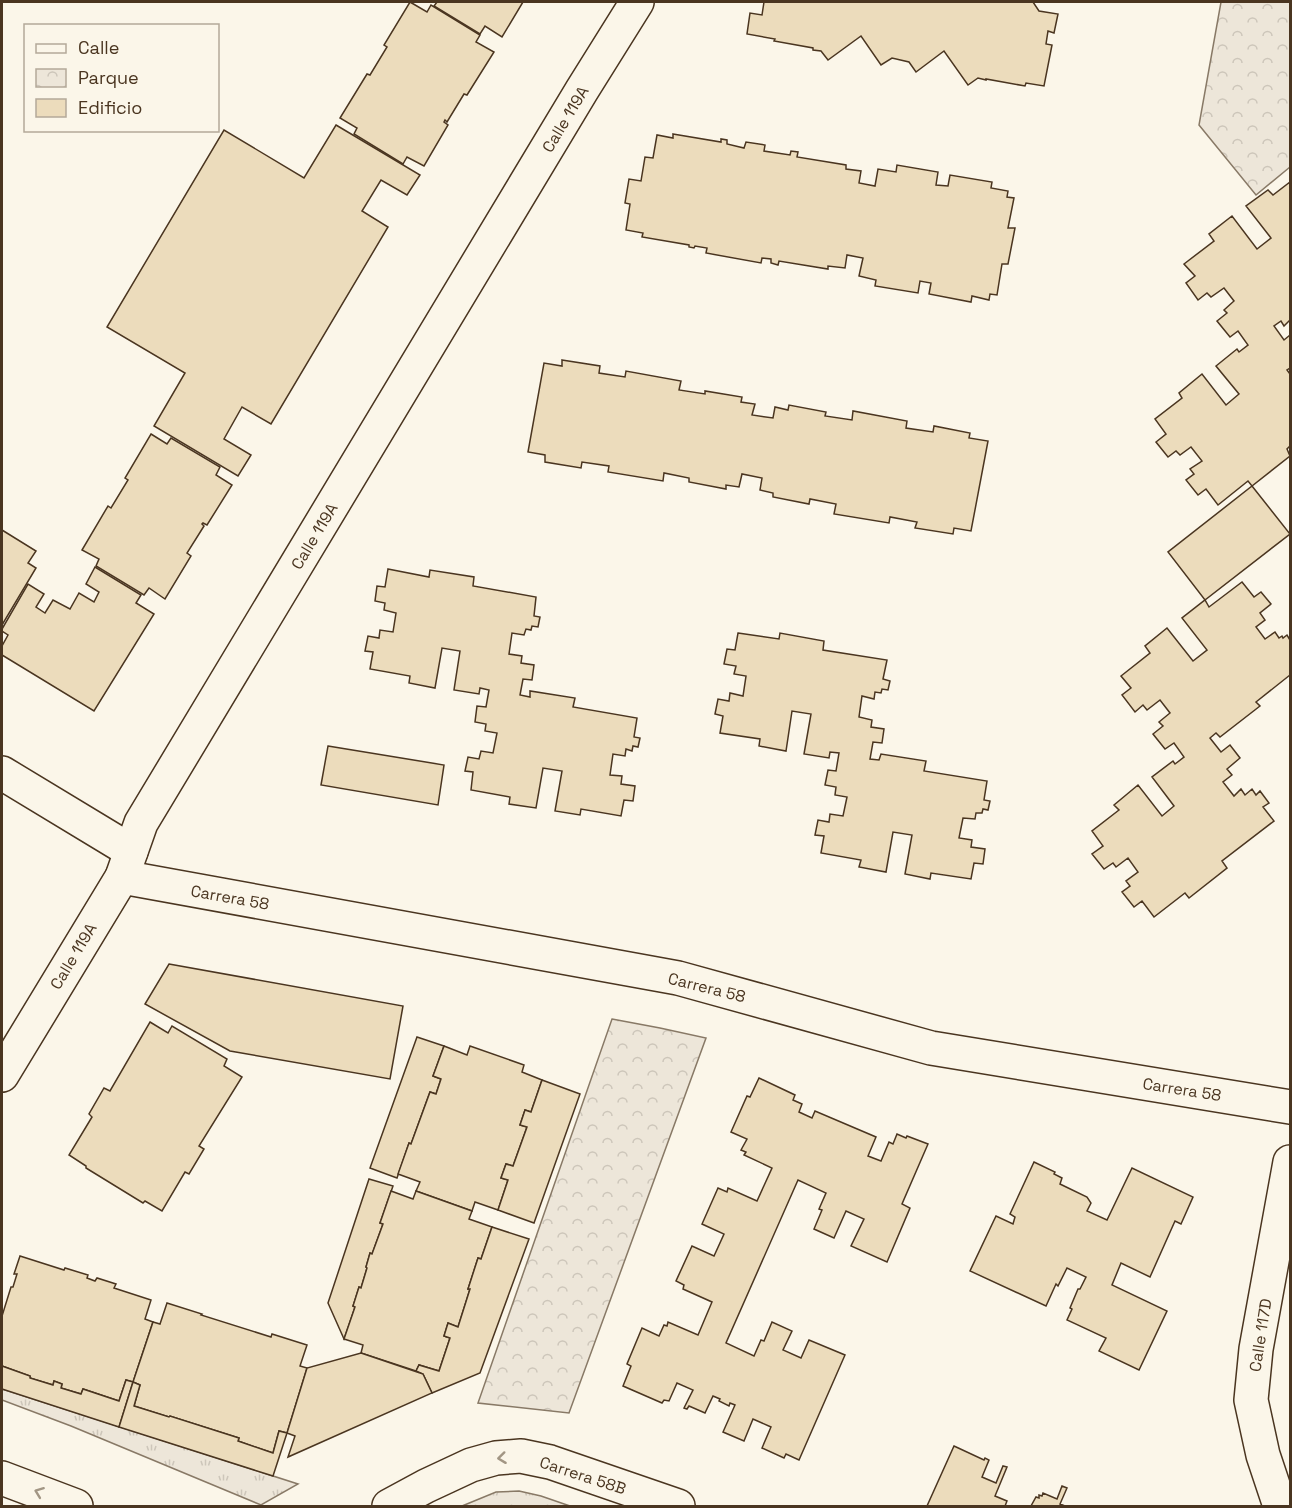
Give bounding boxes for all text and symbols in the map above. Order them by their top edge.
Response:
legend [24,24,219,132]
text: Calle [78,36,119,59]
text: Parque [78,66,139,89]
street label: Calle 119A [537,82,594,156]
text: Edificio [78,96,142,119]
street label: Calle 119A [286,499,343,573]
street label: Carrera 58 [189,880,271,915]
street label: Calle 119A [45,919,102,993]
street label: Carrera 58 [666,968,748,1007]
street label: Carrera 58 [1141,1073,1223,1106]
street label: Calle 117D [1244,1297,1277,1373]
one-way arrow [497,1451,506,1464]
street label: Carrera 58B [537,1452,629,1499]
one-way arrow [34,1487,45,1500]

